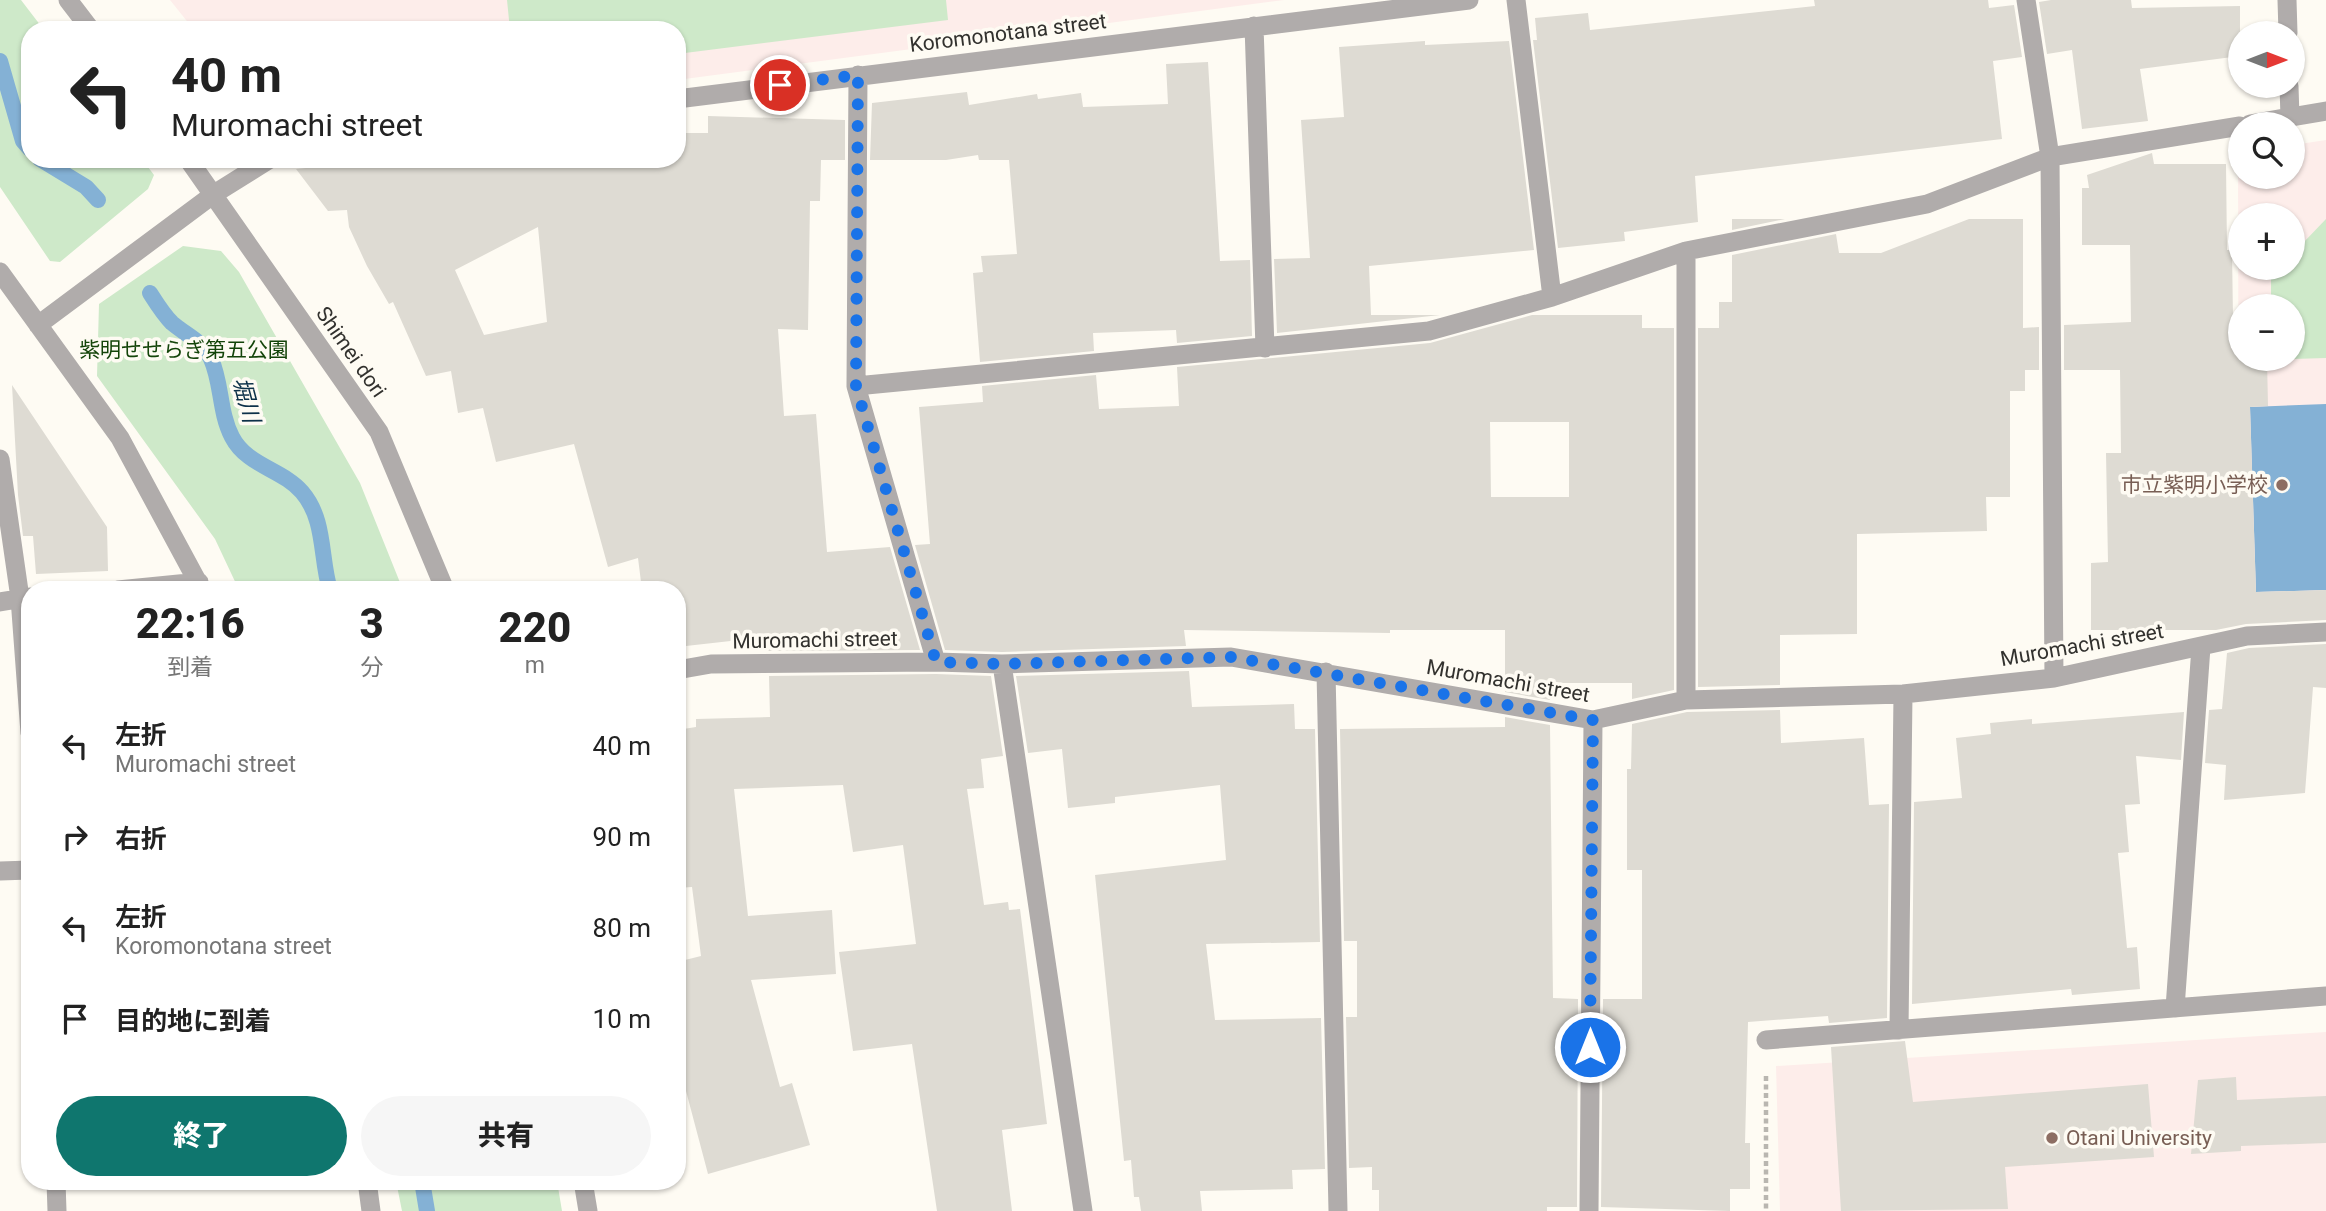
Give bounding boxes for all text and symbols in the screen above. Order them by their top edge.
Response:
street label: Koromonotana street [908,9,1108,57]
north arrow [2228,21,2305,98]
map controls [2228,21,2305,371]
text: 40 m [171,47,282,104]
icon: left [56,49,147,140]
pin [750,55,810,115]
icon: arrive [761,66,799,104]
text: Muromachi street [171,106,423,144]
button: search [2228,112,2305,189]
button: + [2228,203,2305,280]
button: − [2228,294,2305,371]
street label: Shimei dori [311,302,391,402]
park label: 紫明せせらぎ第五公園 [79,338,289,362]
water label: 堀川 [227,374,266,429]
place label: 市立紫明小学校 [2121,473,2268,497]
marker: 市立紫明小学校 [2274,477,2290,493]
text: 22:16 [136,599,245,648]
text: 3 [360,599,384,648]
text: 220 [499,603,571,652]
street label: Muromachi street [1999,619,2166,671]
street label: Muromachi street [732,627,898,653]
text: m [525,652,545,679]
text: 到着 [167,654,213,681]
text: 分 [360,654,383,681]
street label: Muromachi street [1425,655,1592,707]
text: 左折 [115,720,167,750]
icon: left [56,727,94,765]
text: 40 m [593,731,651,761]
text: Muromachi street [115,751,296,778]
icon: right [56,818,94,856]
text: 90 m [593,822,651,852]
text: 右折 [115,824,167,854]
text: 左折 [115,902,167,932]
icon: left [56,909,94,947]
text: 80 m [593,913,651,943]
text: Koromonotana street [115,933,332,960]
icon: arrive [56,1000,94,1038]
text: 10 m [593,1004,651,1034]
text: 目的地に到着 [115,1006,271,1036]
position arrow [1553,1010,1627,1084]
button: 終了 [56,1096,347,1176]
button: 共有 [361,1096,651,1176]
place label: Otani University [2066,1126,2212,1150]
marker: Otani University [2044,1130,2060,1146]

